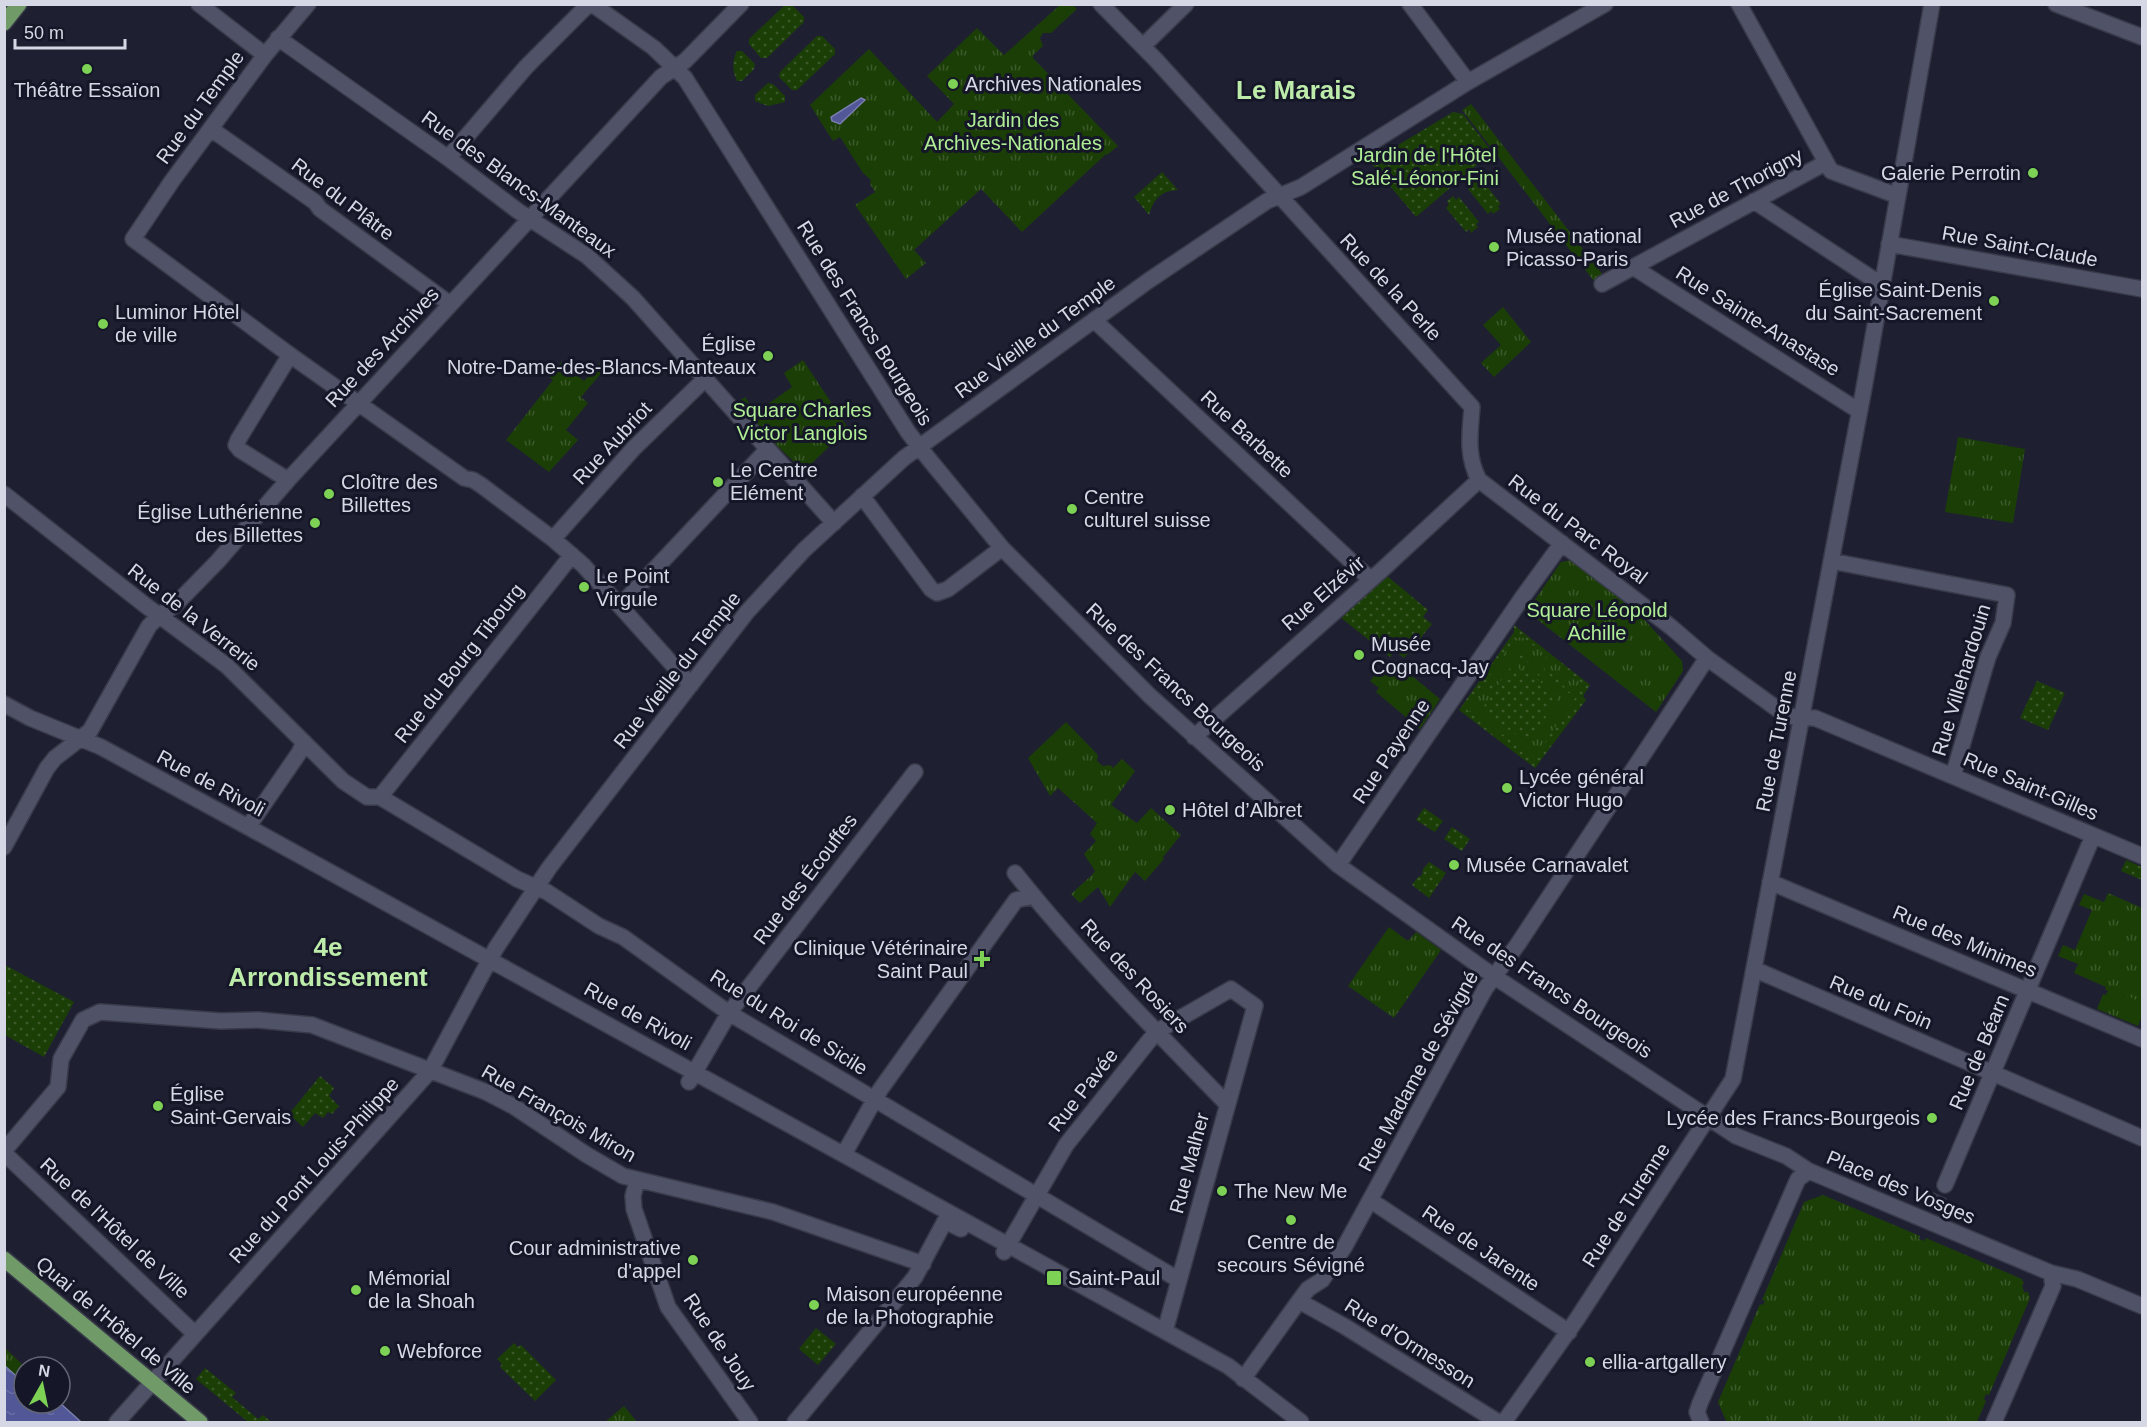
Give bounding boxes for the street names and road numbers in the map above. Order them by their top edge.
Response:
street label: Rue du Temple [152,46,248,168]
street label: Rue des Blancs-Manteaux [418,106,620,262]
street label: Rue de Thorigny [1666,144,1806,232]
street label: Rue du Plâtre [288,153,398,245]
street label: Rue des Francs Bourgeois [793,217,937,429]
street label: Rue Saint-Claude [1940,221,2100,271]
street label: Rue de la Perle [1336,229,1446,345]
street label: Rue Sainte-Anastase [1672,262,1844,380]
street label: Rue Vieille du Temple [951,271,1119,403]
street label: Rue des Archives [321,283,443,411]
street label: Rue Barbette [1196,386,1298,482]
street label: Rue Aubriot [568,397,656,489]
street label: Rue du Parc Royal [1504,470,1652,588]
street label: Rue Elzévir [1277,551,1369,635]
street label: Rue de la Verrerie [124,559,264,675]
street label: Rue du Bourg Tibourg [390,579,528,747]
street label: Rue Vieille du Temple [609,587,745,753]
street label: Rue des Francs Bourgeois [1082,598,1270,776]
street label: Rue Villehardouin [1927,601,1995,759]
street label: Rue de Turenne [1752,669,1800,813]
street label: Rue Payenne [1348,695,1434,807]
street label: Rue de Rivoli [153,745,269,821]
street label: Rue Saint-Gilles [1960,748,2102,824]
street label: Rue des Écouffes [749,809,861,949]
street label: Rue des Minimes [1890,901,2040,981]
street label: Rue des Francs Bourgeois [1448,912,1656,1062]
street label: Rue des Rosiers [1077,914,1193,1038]
street label: Rue du Roi de Sicile [706,965,872,1079]
street label: Rue Madame de Sévigné [1354,967,1482,1175]
street label: Rue du Foin [1827,971,1935,1033]
street label: Rue de Rivoli [581,978,695,1054]
street label: Rue de Béarn [1945,991,2013,1113]
street label: Rue Pavée [1044,1044,1122,1136]
street label: Rue François Miron [478,1060,640,1166]
street label: Rue du Pont Louis-Philippe [225,1073,403,1267]
street label: Rue Malher [1165,1110,1213,1216]
street label: Rue de Turenne [1578,1139,1674,1271]
street label: Place des Vosges [1824,1146,1978,1228]
street label: Rue de l'Hôtel de Ville [36,1153,194,1303]
street label: Rue de Jarente [1418,1201,1544,1295]
street label: Quai de l'Hôtel de Ville [32,1252,200,1398]
street label: Rue de Jouy [679,1289,761,1395]
street label: Rue d'Ormesson [1341,1294,1479,1392]

